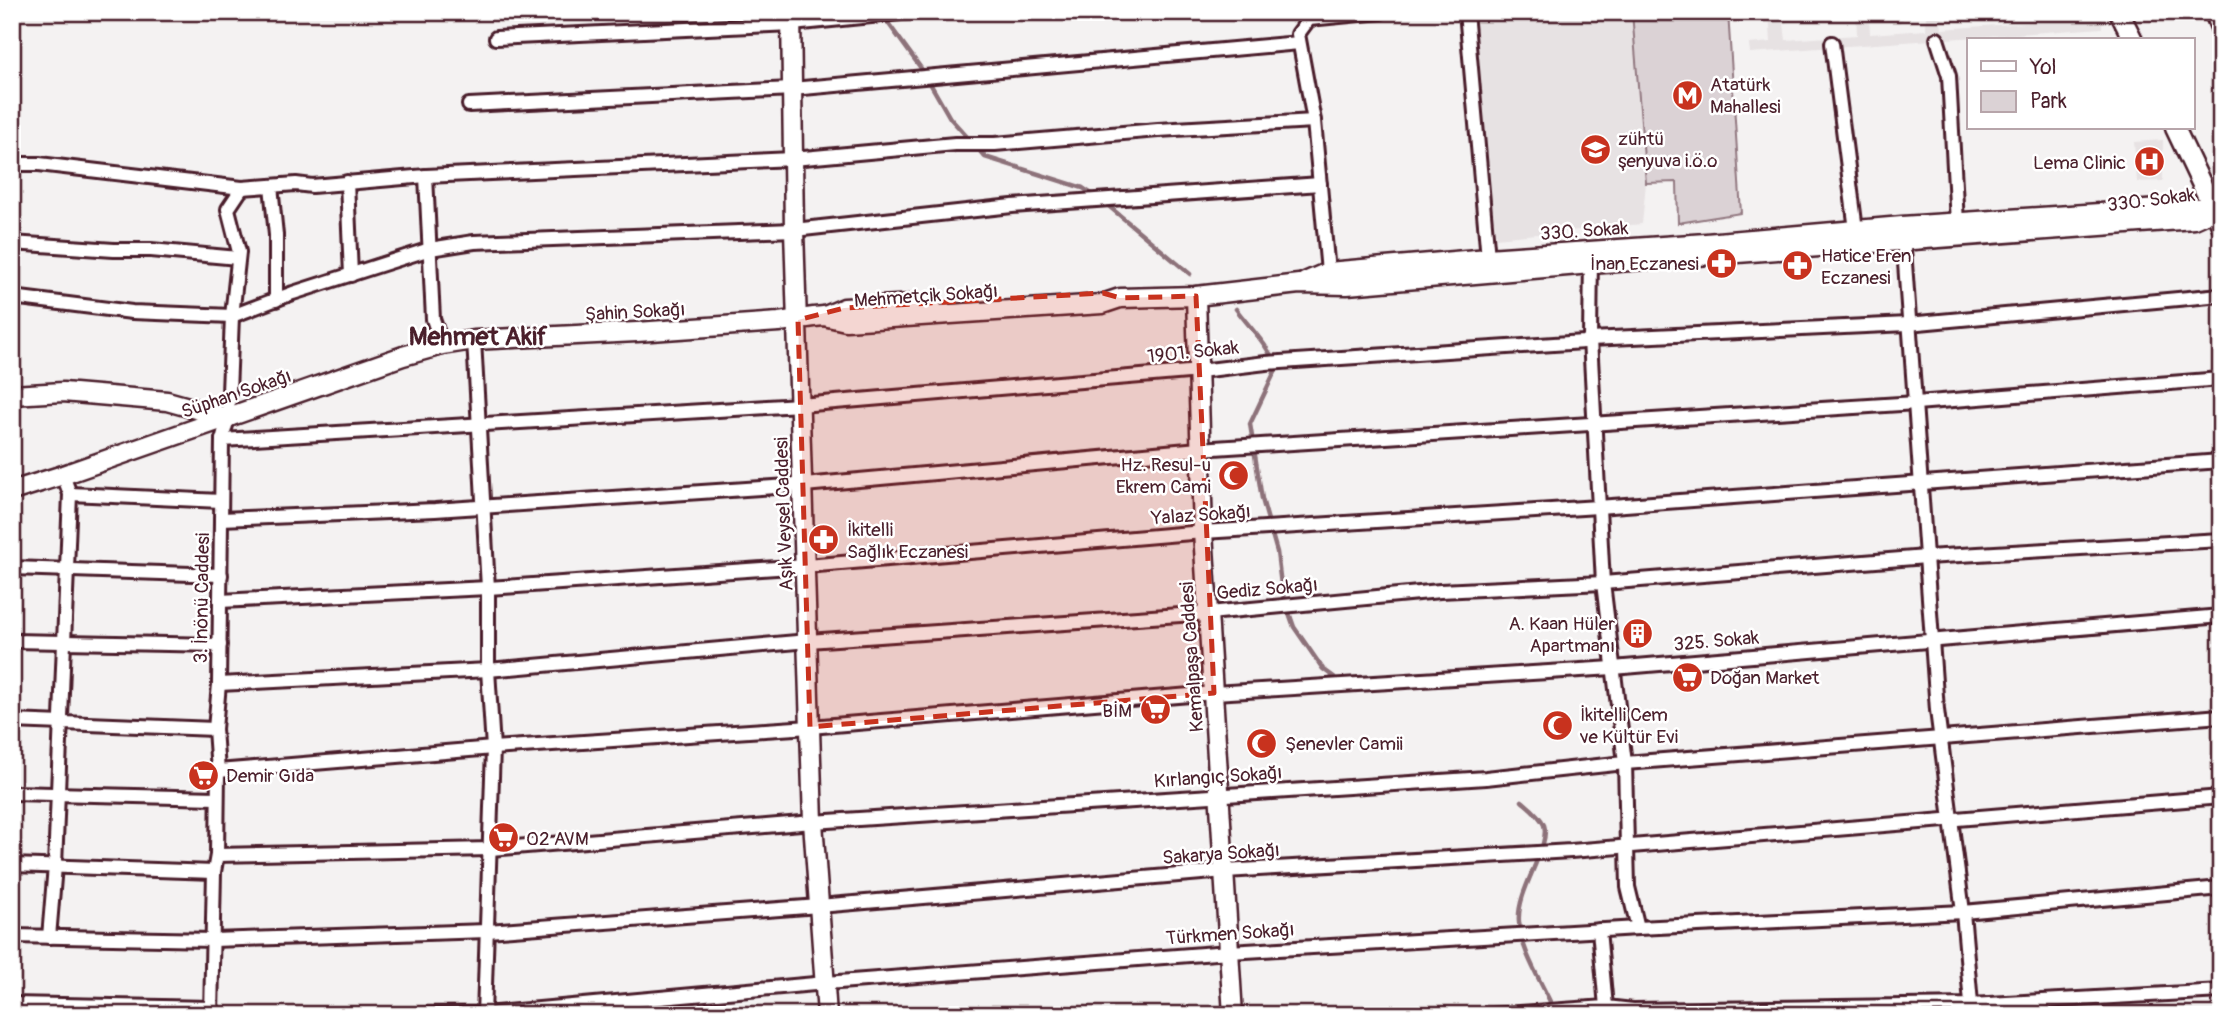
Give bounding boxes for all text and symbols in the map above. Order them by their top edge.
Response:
legend [1967,38,2194,130]
text: Yol [2029,54,2057,81]
place label: Atatürk Mahallesi [1710,73,1781,119]
metro station icon: Atatürk Mahallesi [1670,78,1704,112]
text: Park [2030,88,2067,115]
place label: zühtü şenyuva i.ö.o [1618,127,1717,173]
school or university icon: zühtü şenyuva i.ö.o [1578,132,1612,166]
hospital icon: Lema Clinic [2132,145,2166,179]
place label: Lema Clinic [2033,151,2126,175]
street label: 330. Sokak [2106,183,2197,217]
street label: 330. Sokak [1539,216,1629,246]
place label: Hatice Eren Eczanesi [1821,244,1912,290]
pharmacy icon: İnan Eczanesi [1705,246,1739,280]
pharmacy icon: Hatice Eren Eczanesi [1781,249,1815,283]
place label: İnan Eczanesi [1590,252,1699,276]
street label: Mehmetçik Sokağı [853,279,999,313]
street label: Şahin Sokağı [584,297,686,327]
district label: Mehmet Akif [409,321,548,353]
street label: 1901. Sokak [1146,335,1240,369]
street label: Süphan Sokağı [178,364,295,424]
street label: Aşık Veysel Caddesi [769,437,799,591]
place label: Hz. Resul-u Ekrem Cami [1116,453,1211,499]
mosque icon: Hz. Resul-u Ekrem Cami [1217,458,1251,492]
street label: Yalaz Sokağı [1150,500,1252,531]
place label: İkitelli Sağlık Eczanesi [847,518,968,564]
pharmacy icon: İkitelli Sağlık Eczanesi [807,523,841,557]
street label: 3. İnönü Caddesi [189,532,215,664]
street label: Gediz Sokağı [1215,573,1319,605]
street label: Kemalpaşa Caddesi [1175,581,1209,733]
place label: A. Kaan Hüler Apartmanı [1508,612,1615,658]
building icon: A. Kaan Hüler Apartmanı [1621,617,1655,651]
street label: 325. Sokak [1672,625,1760,657]
supermarket icon: Doğan Market [1670,660,1704,694]
place label: Doğan Market [1710,666,1820,690]
supermarket icon: BİM [1138,693,1172,727]
place label: BİM [1102,699,1132,723]
place label: İkitelli Cem ve Kültür Evi [1579,703,1678,749]
mosque icon: İkitelli Cem ve Kültür Evi [1540,708,1574,742]
mosque icon: Şenevler Camii [1245,726,1279,760]
place label: Şenevler Camii [1285,732,1403,756]
supermarket icon: Demir Gıda [186,758,220,792]
street label: Kırlangıç Sokağı [1153,761,1283,793]
place label: Demir Gıda [226,764,314,788]
supermarket icon: 02 AVM [486,821,520,855]
place label: 02 AVM [526,827,589,851]
street label: Sakarya Sokağı [1162,838,1281,870]
street label: Türkmen Sokağı [1165,918,1295,950]

